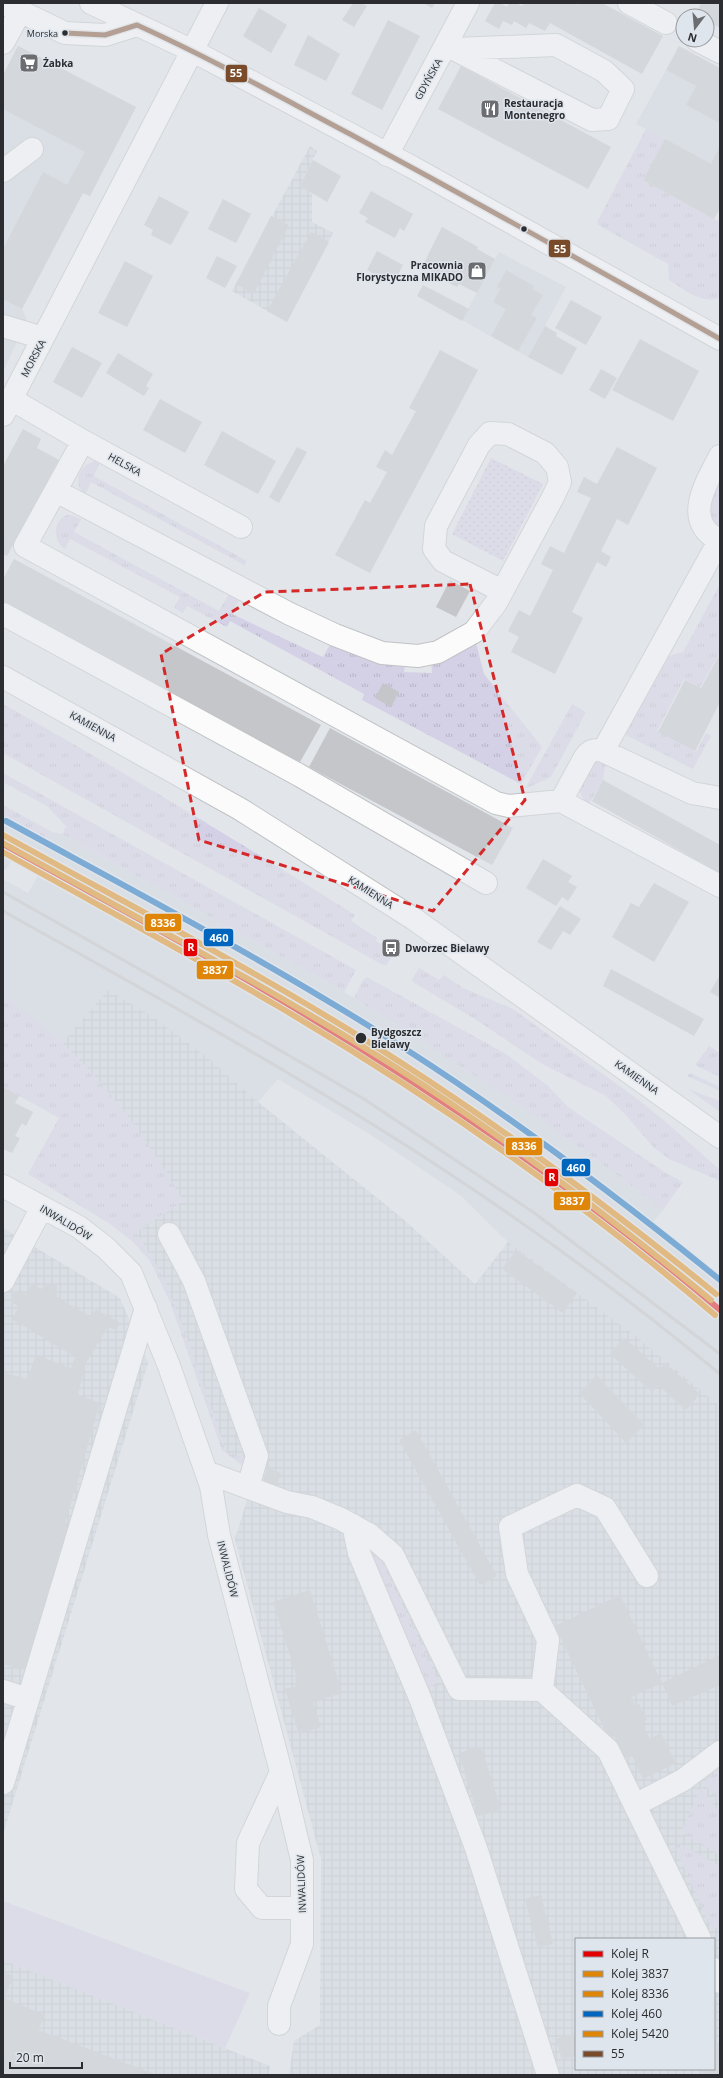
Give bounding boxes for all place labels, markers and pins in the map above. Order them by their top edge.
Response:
place label: Morska [27,27,58,40]
marker: Morska [60,28,70,38]
supermarket icon: Żabka [18,52,40,74]
place label: Żabka [43,56,73,70]
place label: Restauracja Montenegro [504,96,565,122]
restaurant icon: Restauracja Montenegro [479,98,501,120]
unlabelled marker [519,224,529,234]
place label: Pracownia Florystyczna MIKADO [356,258,463,284]
shop icon: Pracownia Florystyczna MIKADO [466,260,488,282]
bus stop icon: Dworzec Bielawy [380,937,402,959]
place label: Dworzec Bielawy [405,941,490,955]
place label: Bydgoszcz Bielawy [371,1025,422,1051]
marker: Bydgoszcz Bielawy [354,1031,368,1045]

